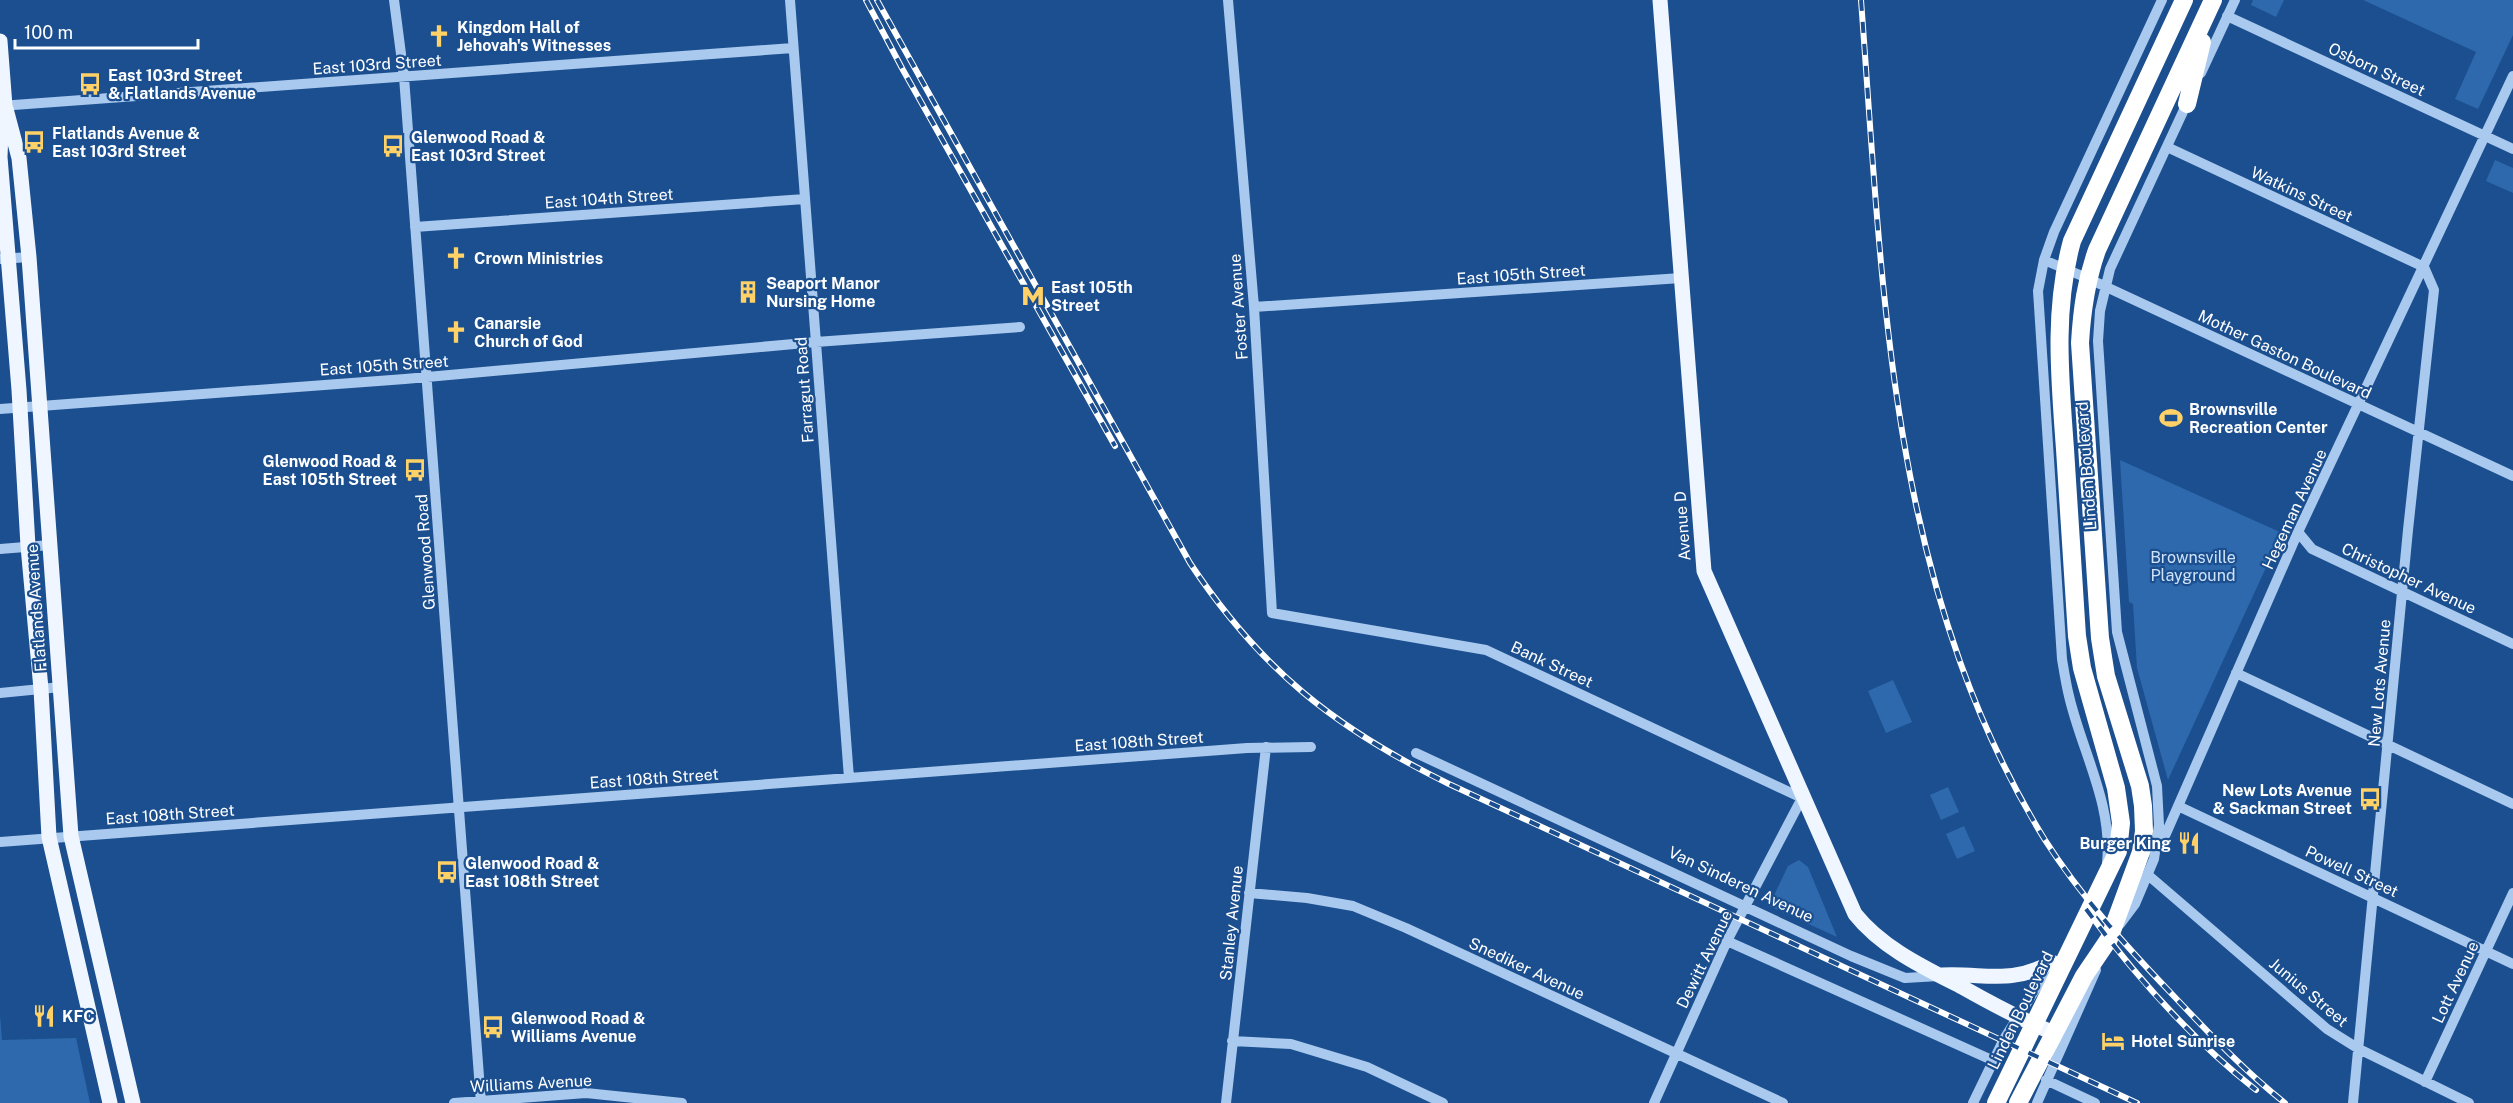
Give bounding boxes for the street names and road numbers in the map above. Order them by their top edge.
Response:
street label: Osborn Street [2325,39,2428,100]
street label: East 103rd Street [312,51,442,78]
street label: Watkins Street [2248,163,2356,226]
street label: East 104th Street [544,185,674,212]
street label: Foster Avenue [1225,253,1252,361]
street label: East 105th Street [1456,261,1586,288]
street label: Mother Gaston Boulevard [2195,306,2374,403]
street label: Farragut Road [791,336,818,444]
street label: East 105th Street [319,352,449,379]
street label: Linden Boulevard [2073,401,2100,531]
street label: Hegeman Avenue [2258,446,2331,572]
street label: Avenue D [1671,490,1694,561]
street label: Glenwood Road [412,493,439,610]
street label: Christopher Avenue [2338,539,2479,618]
street label: Flatlands Avenue [23,543,50,673]
street label: New Lots Avenue [2364,619,2395,748]
street label: Bank Street [1508,637,1596,692]
street label: East 108th Street [1074,728,1204,755]
street label: East 108th Street [589,765,719,792]
street label: East 108th Street [105,801,235,828]
street label: Van Sinderen Avenue [1665,842,1816,926]
street label: Powell Street [2302,842,2401,901]
street label: Stanley Avenue [1216,865,1247,981]
street label: Dewitt Avenue [1672,907,1736,1011]
street label: Snediker Avenue [1466,933,1588,1004]
street label: Lott Avenue [2428,938,2483,1026]
street label: Linden Boulevard [1984,948,2057,1072]
street label: Junius Street [2266,954,2352,1031]
street label: Williams Avenue [470,1071,593,1096]

